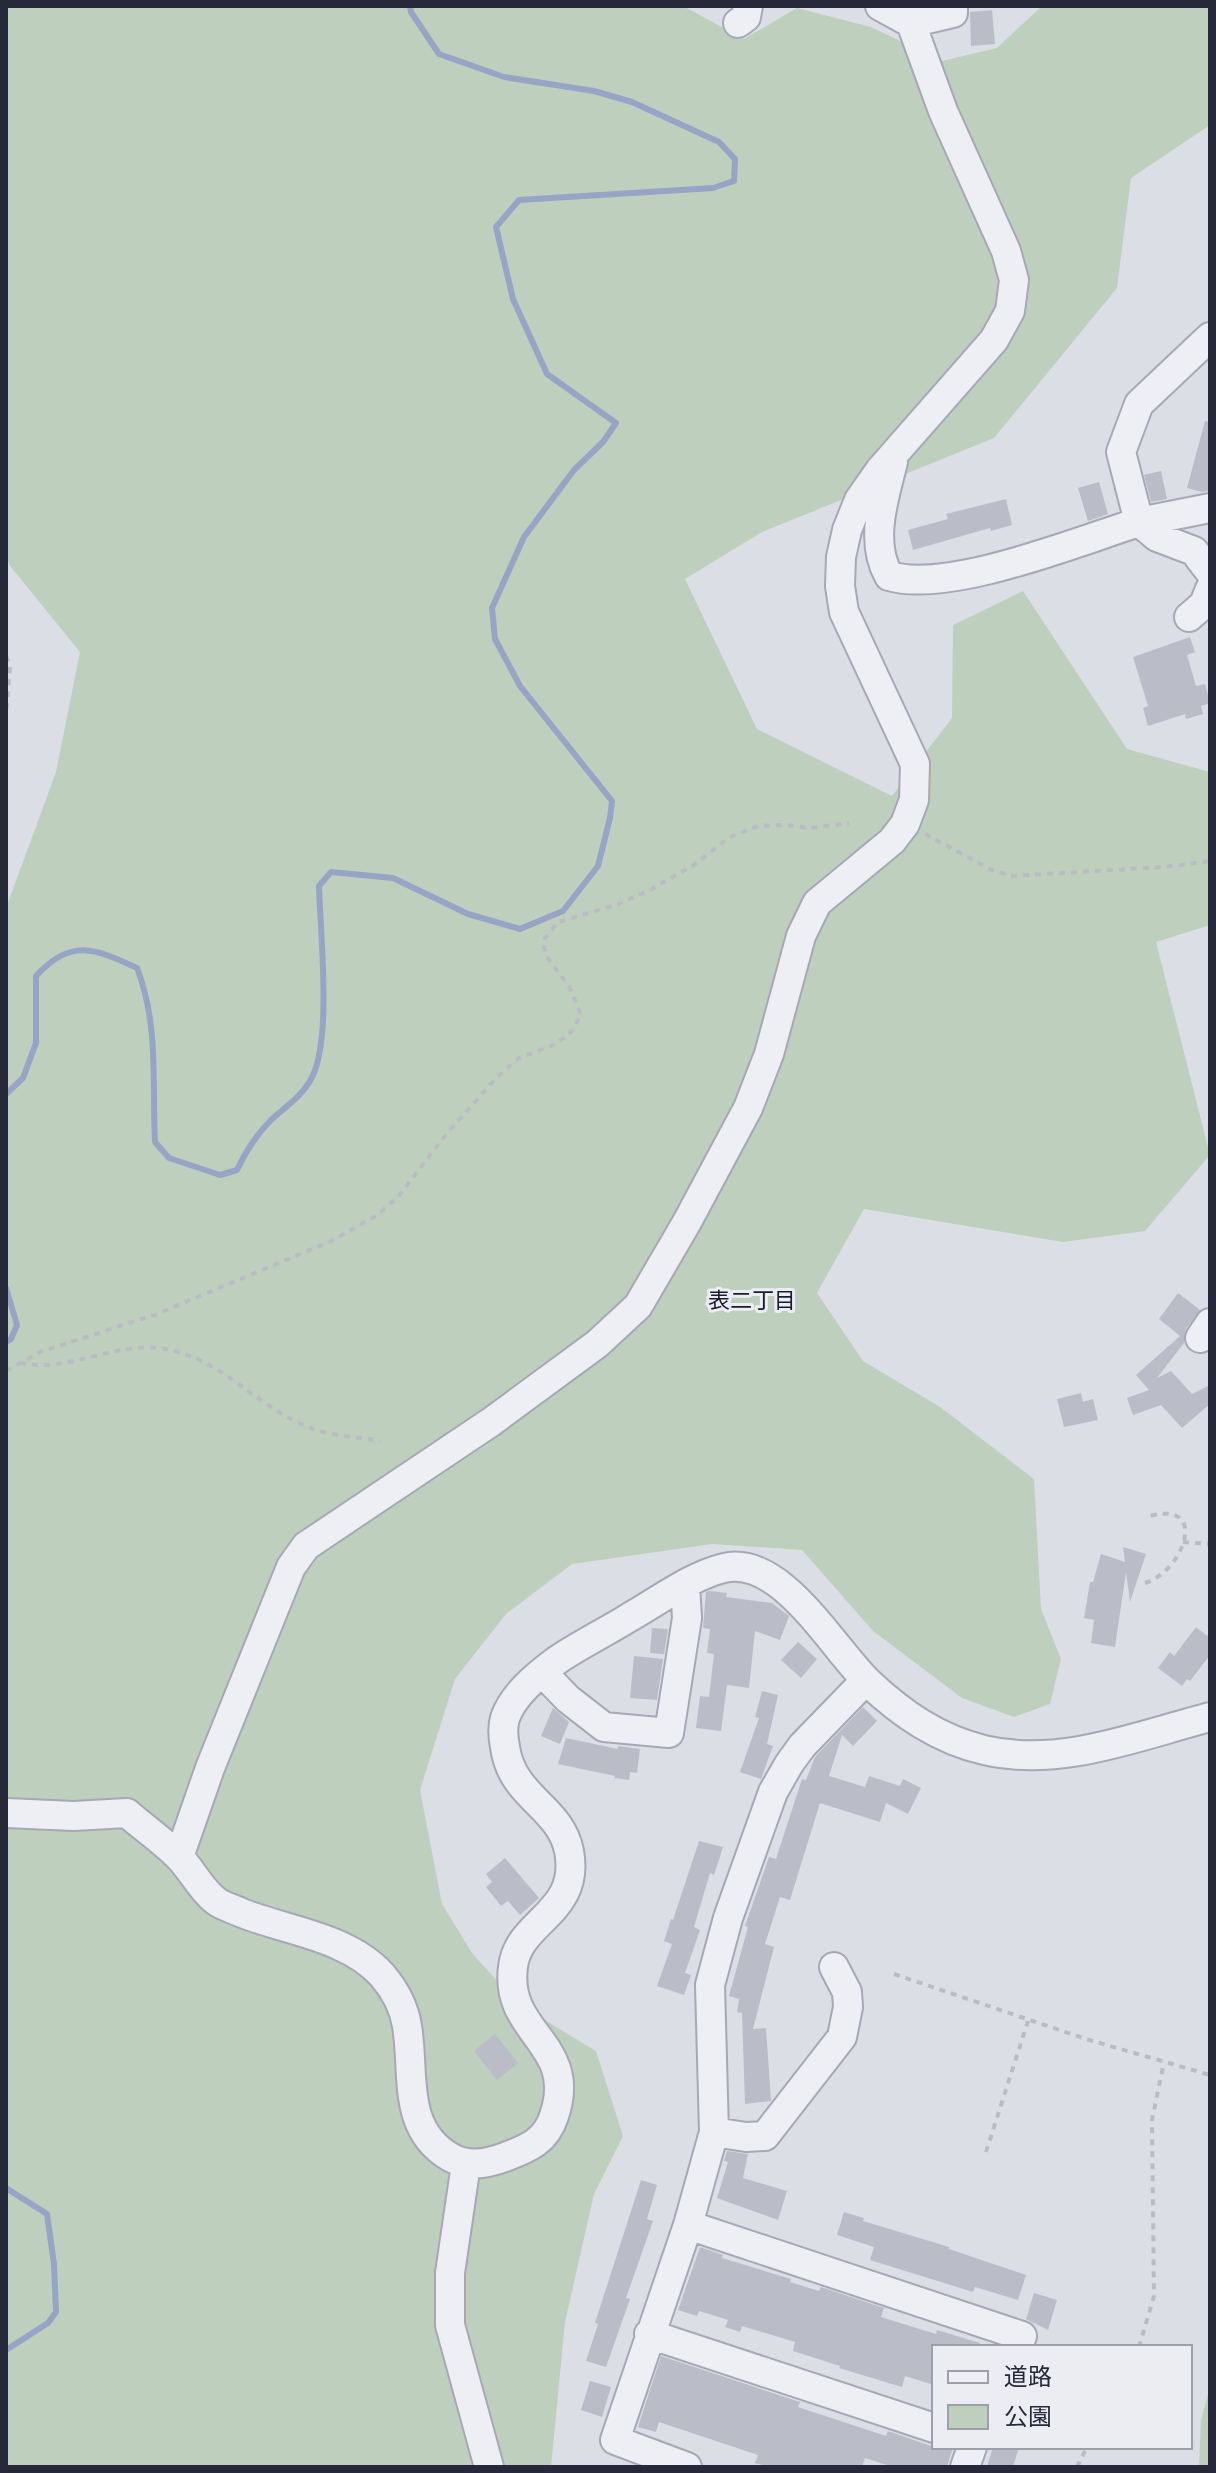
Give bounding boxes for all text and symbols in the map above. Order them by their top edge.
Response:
district label: 表二丁目 [708,1286,796,1315]
legend [932,2345,1192,2449]
text: 道路 [1004,2361,1052,2392]
text: 公園 [1004,2401,1052,2432]

